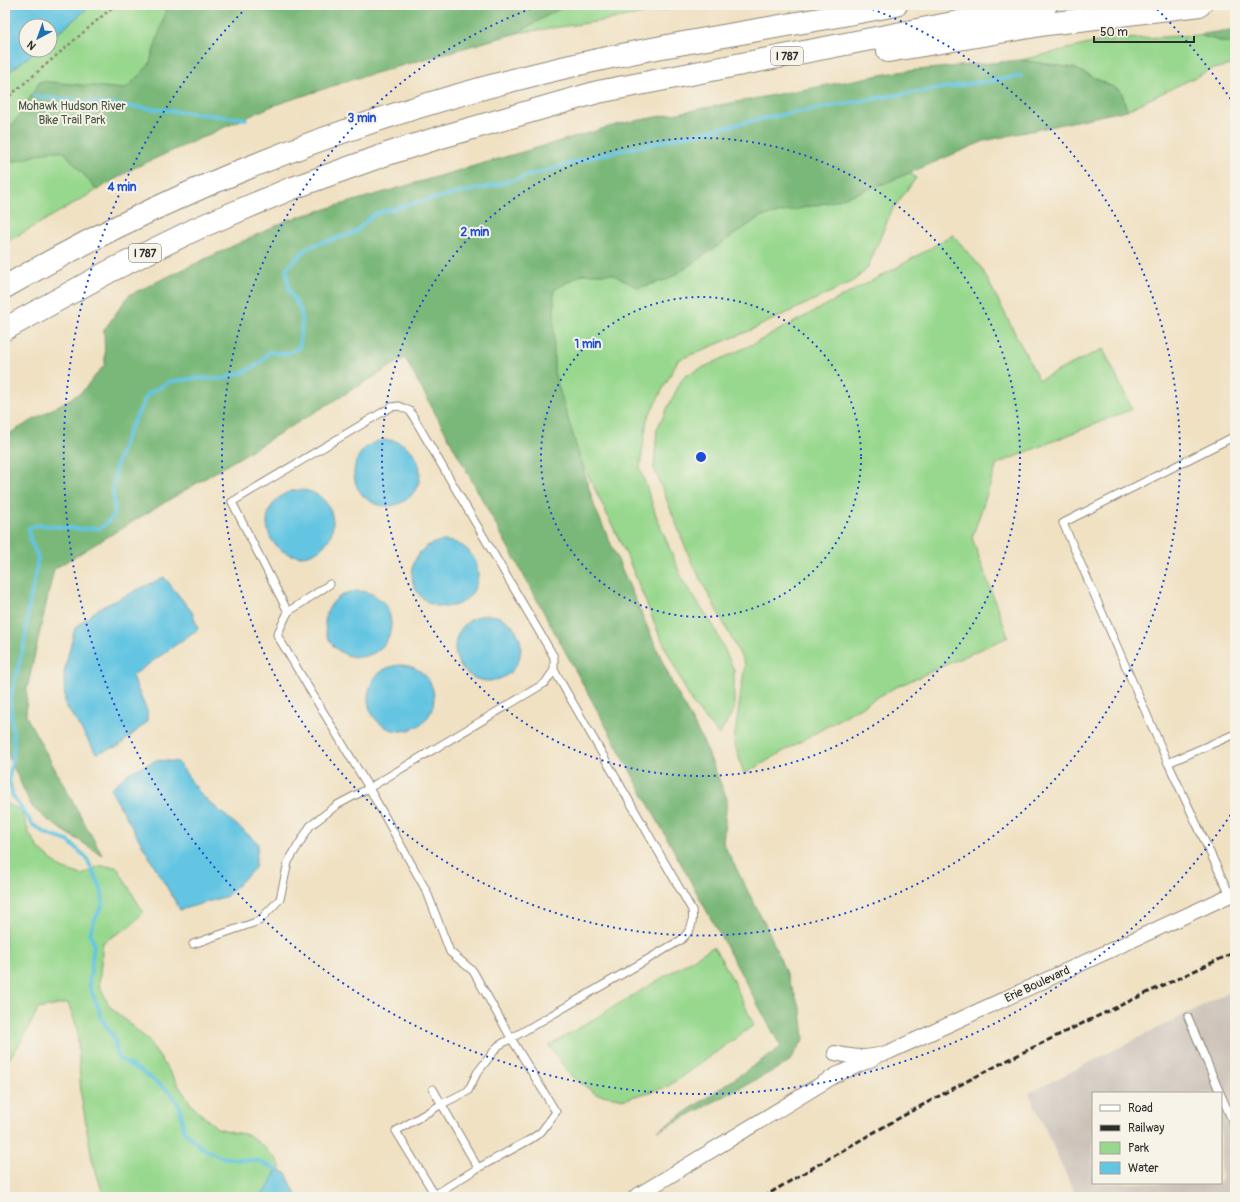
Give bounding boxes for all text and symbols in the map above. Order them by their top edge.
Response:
north arrow [18,18,58,58]
scale bar [1094,18,1194,44]
text: 50 m [1100,25,1128,40]
text: N [24,37,39,53]
road number: I 787 [771,47,803,65]
park label: Mohawk Hudson River Bike Trail Park [18,99,127,128]
text: 3 min [348,111,377,126]
text: 4 min [106,180,137,195]
text: 2 min [461,225,490,240]
road number: I 787 [129,244,161,262]
text: 1 min [575,337,602,352]
centre of rings [694,450,708,464]
street label: Erie Boulevard [1002,963,1072,1006]
legend [1092,1092,1222,1184]
text: Road [1128,1101,1153,1116]
text: Railway [1128,1121,1164,1136]
text: Park [1128,1141,1149,1156]
text: Water [1128,1161,1159,1176]

